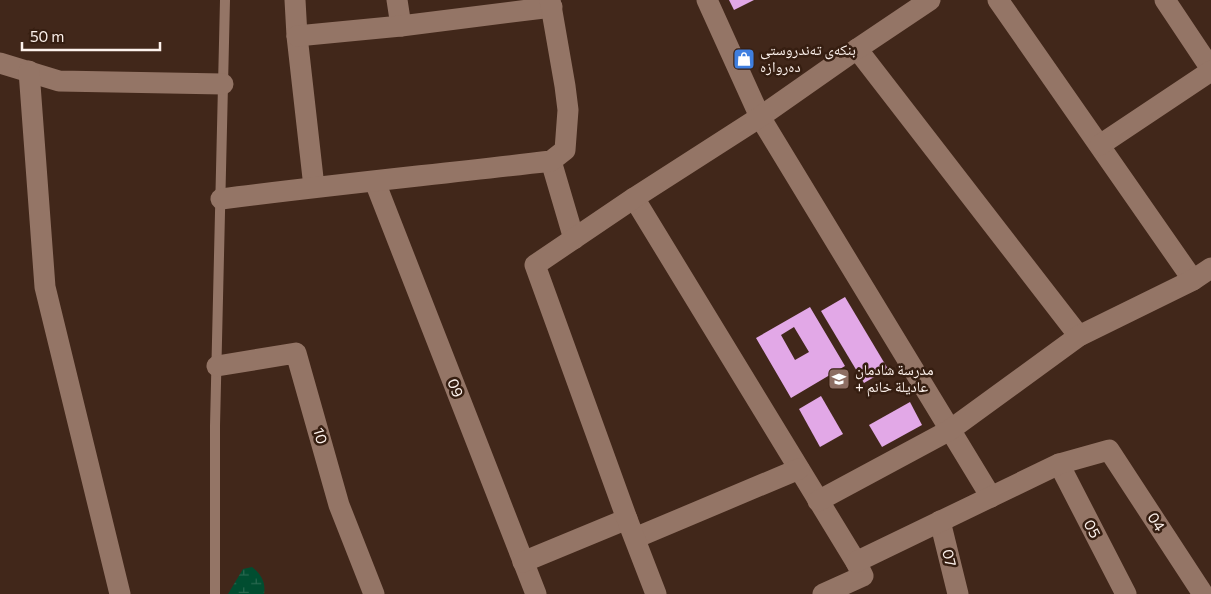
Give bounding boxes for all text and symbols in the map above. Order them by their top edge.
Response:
scale bar [22,20,160,52]
text: 50 m [30,27,64,45]
place label: بنکەی تەندروستی دەروازە [760,40,856,76]
shop icon: بنکەی تەندروستی دەروازە [732,47,756,71]
place label: مدرسة شادمان + عاديلة خانم [855,360,934,397]
school or university icon: مدرسة شادمان + عاديلة خانم [827,367,851,391]
street label: 09 [444,376,468,400]
street label: 10 [310,425,332,446]
street label: 04 [1144,509,1170,534]
street label: 05 [1081,516,1105,541]
street label: 07 [939,547,961,569]

